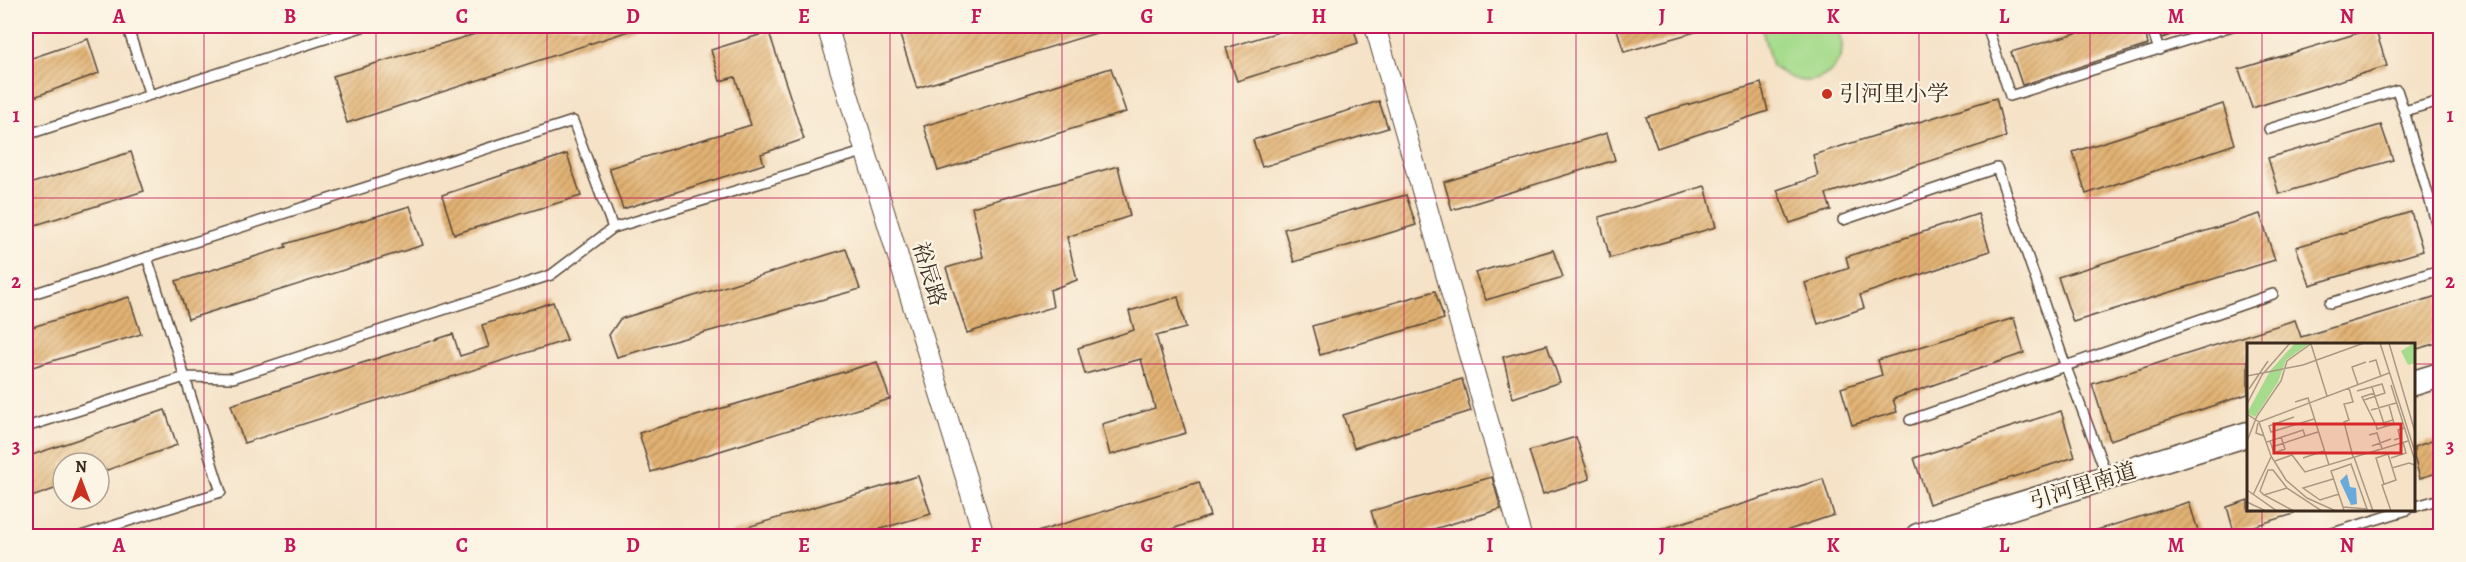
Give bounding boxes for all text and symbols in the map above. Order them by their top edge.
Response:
text: A [112,3,126,30]
text: B [284,3,296,30]
text: C [456,3,468,30]
text: D [626,3,640,30]
text: E [798,3,810,30]
text: F [971,3,982,30]
text: G [1140,3,1154,30]
text: H [1312,3,1327,30]
text: I [1486,3,1494,30]
text: J [1659,3,1666,30]
text: K [1826,3,1840,30]
text: L [1999,3,2010,30]
text: M [2168,3,2185,30]
text: N [2340,3,2355,30]
place label: 引河里小学 [1839,79,1949,109]
marker: 引河里小学 [1820,87,1834,101]
text: 1 [12,102,20,129]
text: 1 [2446,102,2454,129]
street label: 裕辰路 [905,238,953,310]
text: 2 [11,268,21,295]
text: 2 [2445,268,2455,295]
inset map [2247,343,2415,511]
text: 3 [12,433,20,460]
text: 3 [2446,433,2454,460]
north arrow [51,451,111,511]
text: N [75,456,87,478]
street label: 引河里南道 [2026,456,2140,516]
text: A [112,532,126,559]
text: B [284,532,296,559]
text: C [456,532,468,559]
text: D [626,532,640,559]
text: E [798,532,810,559]
text: F [971,532,982,559]
text: G [1140,532,1154,559]
text: H [1312,532,1327,559]
text: I [1486,532,1494,559]
text: J [1659,532,1666,559]
text: K [1826,532,1840,559]
text: L [1999,532,2010,559]
text: M [2168,532,2185,559]
text: N [2340,532,2355,559]

